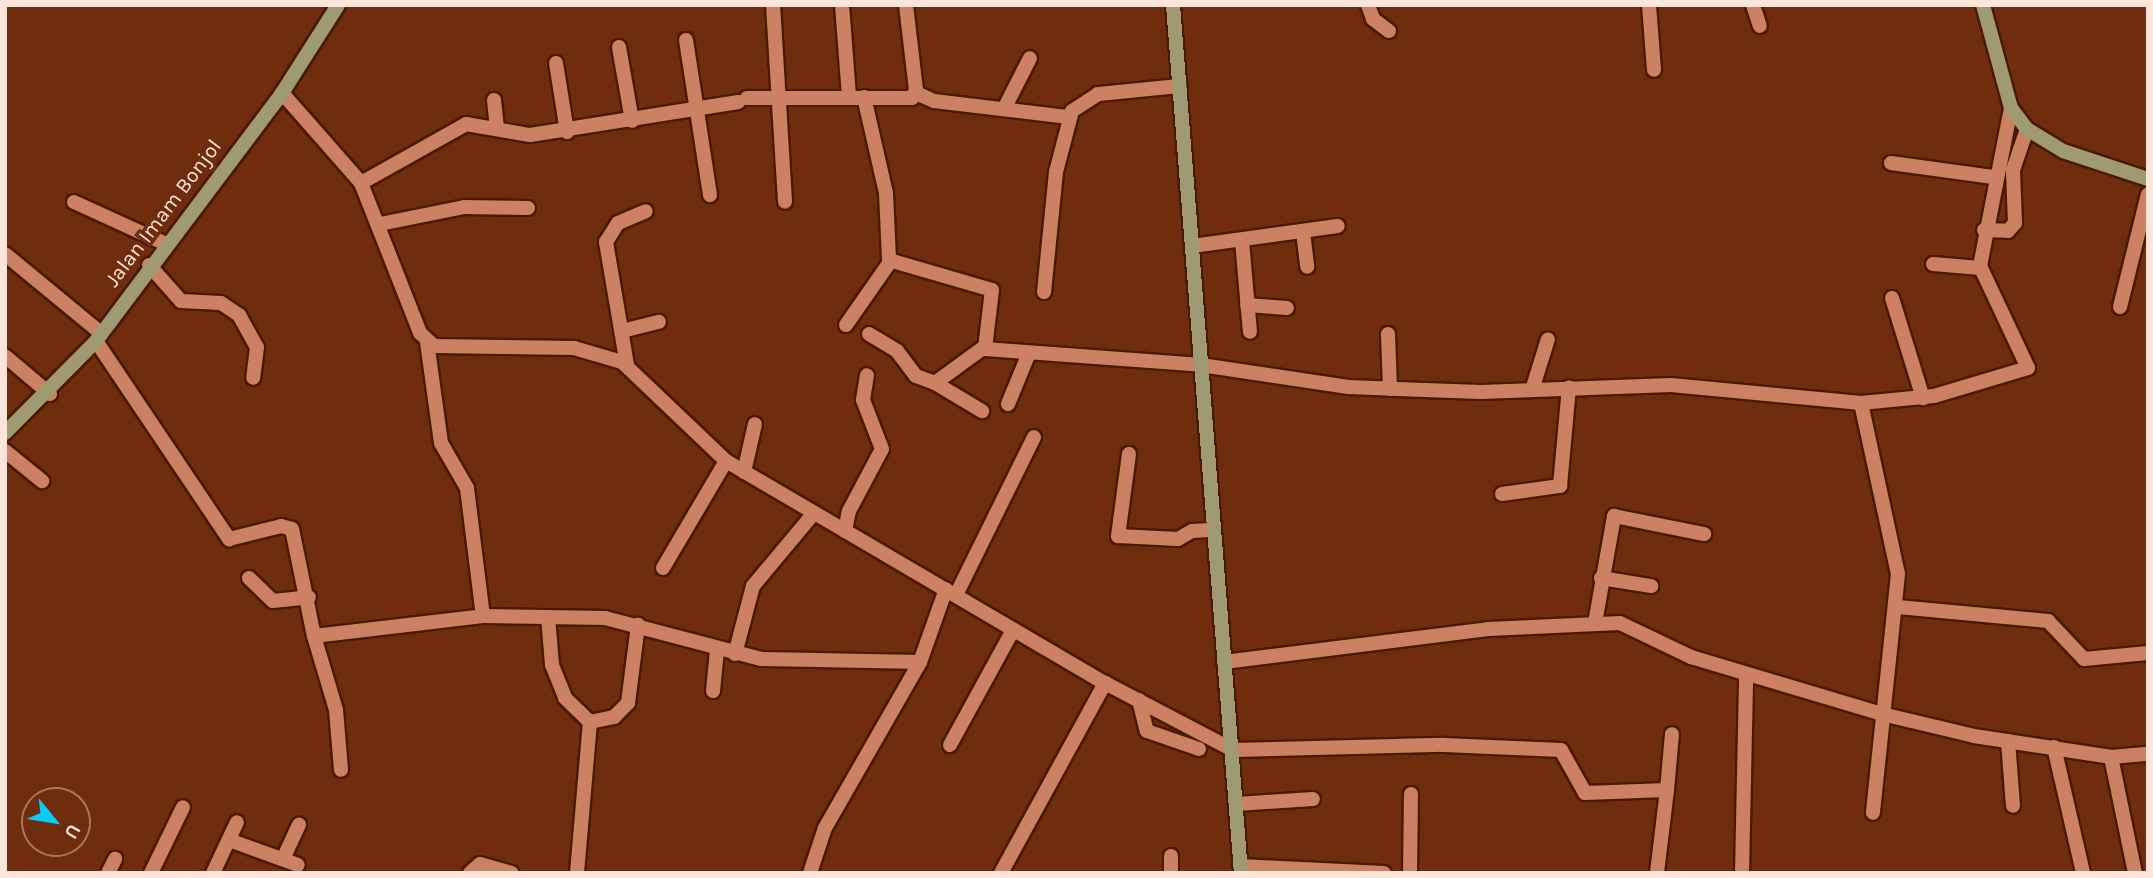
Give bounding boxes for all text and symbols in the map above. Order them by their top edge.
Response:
street label: Jalan Imam Bonjol [99,134,227,292]
north arrow [21,787,91,857]
text: U [60,820,85,843]

